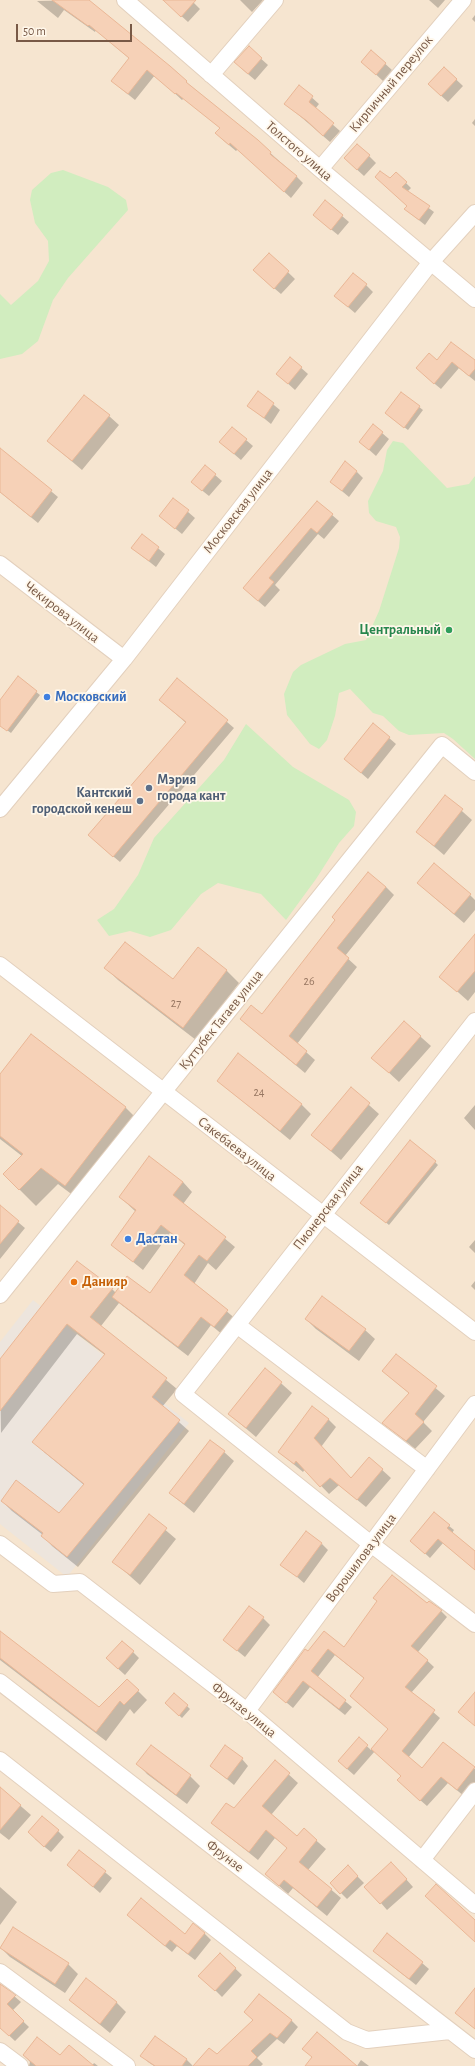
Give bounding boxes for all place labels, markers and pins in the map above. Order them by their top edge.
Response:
place label: Центральный [359,622,441,638]
marker: Центральный [444,625,454,635]
place label: Московский [55,689,127,705]
marker: Московский [42,692,52,702]
place label: Мэрия города кант [157,772,225,804]
marker: Мэрия города кант [144,783,154,793]
place label: Кантский городской кенеш [32,785,132,818]
marker: Кантский городской кенеш [135,796,145,806]
place label: Дастан [136,1231,178,1247]
marker: Дастан [123,1234,133,1244]
place label: Данияр [82,1274,128,1290]
marker: Данияр [69,1277,79,1287]

